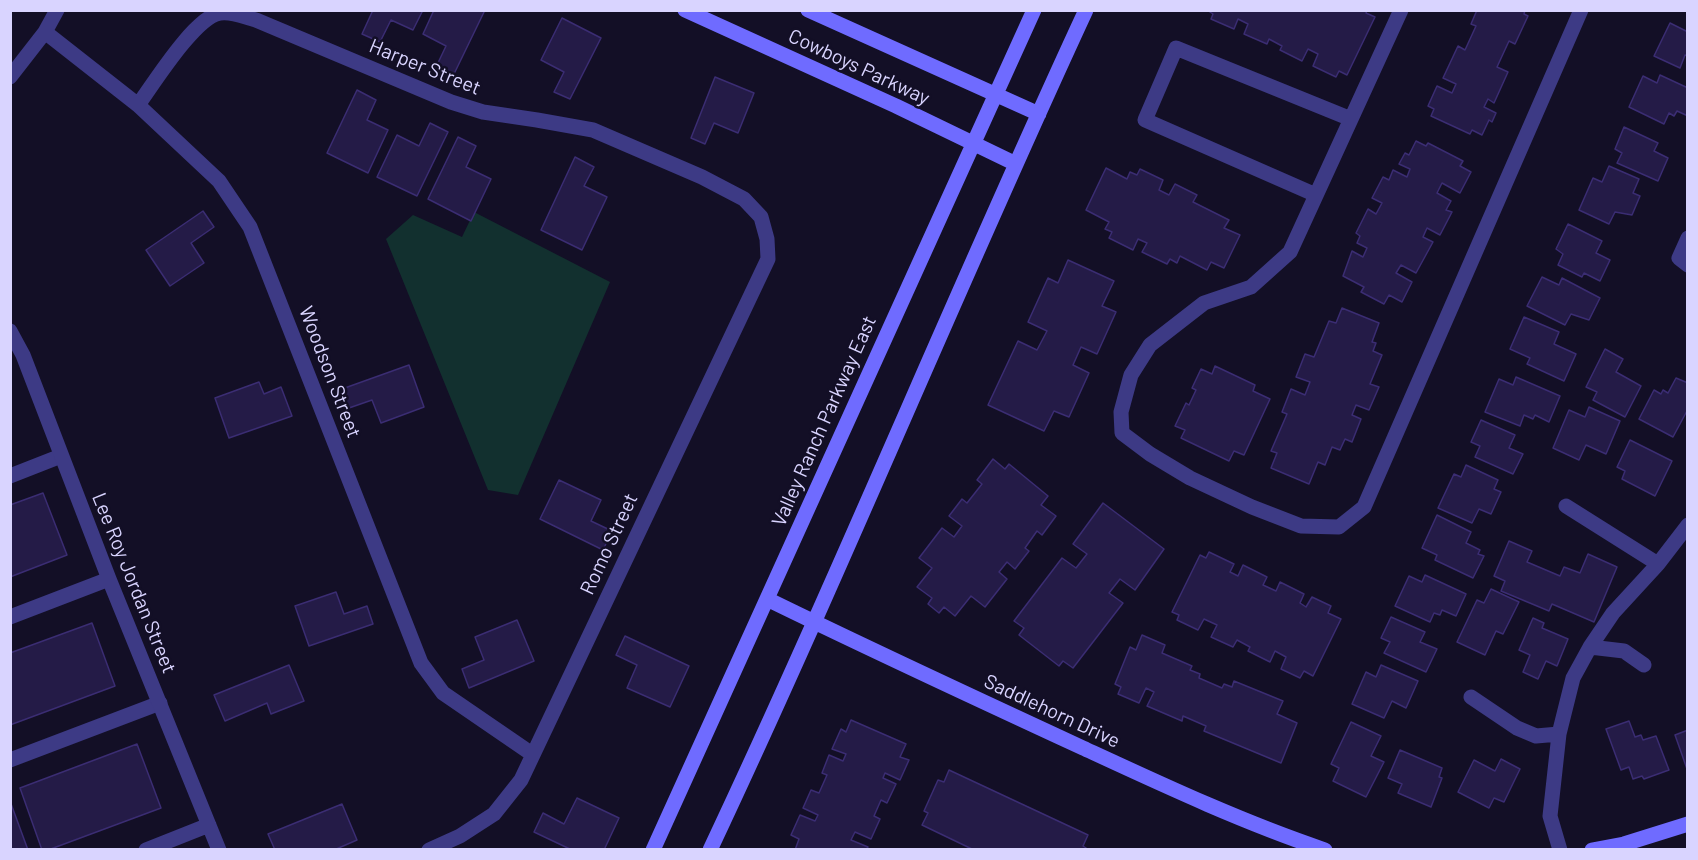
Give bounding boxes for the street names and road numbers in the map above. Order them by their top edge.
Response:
street label: Cowboys Parkway [784,24,934,110]
street label: Harper Street [366,34,484,100]
street label: Woodson Street [294,303,366,441]
street label: Valley Ranch Parkway East [767,312,881,530]
street label: Lee Roy Jordan Street [87,489,181,677]
street label: Romo Street [575,490,643,598]
street label: Saddlehorn Drive [980,669,1124,753]

